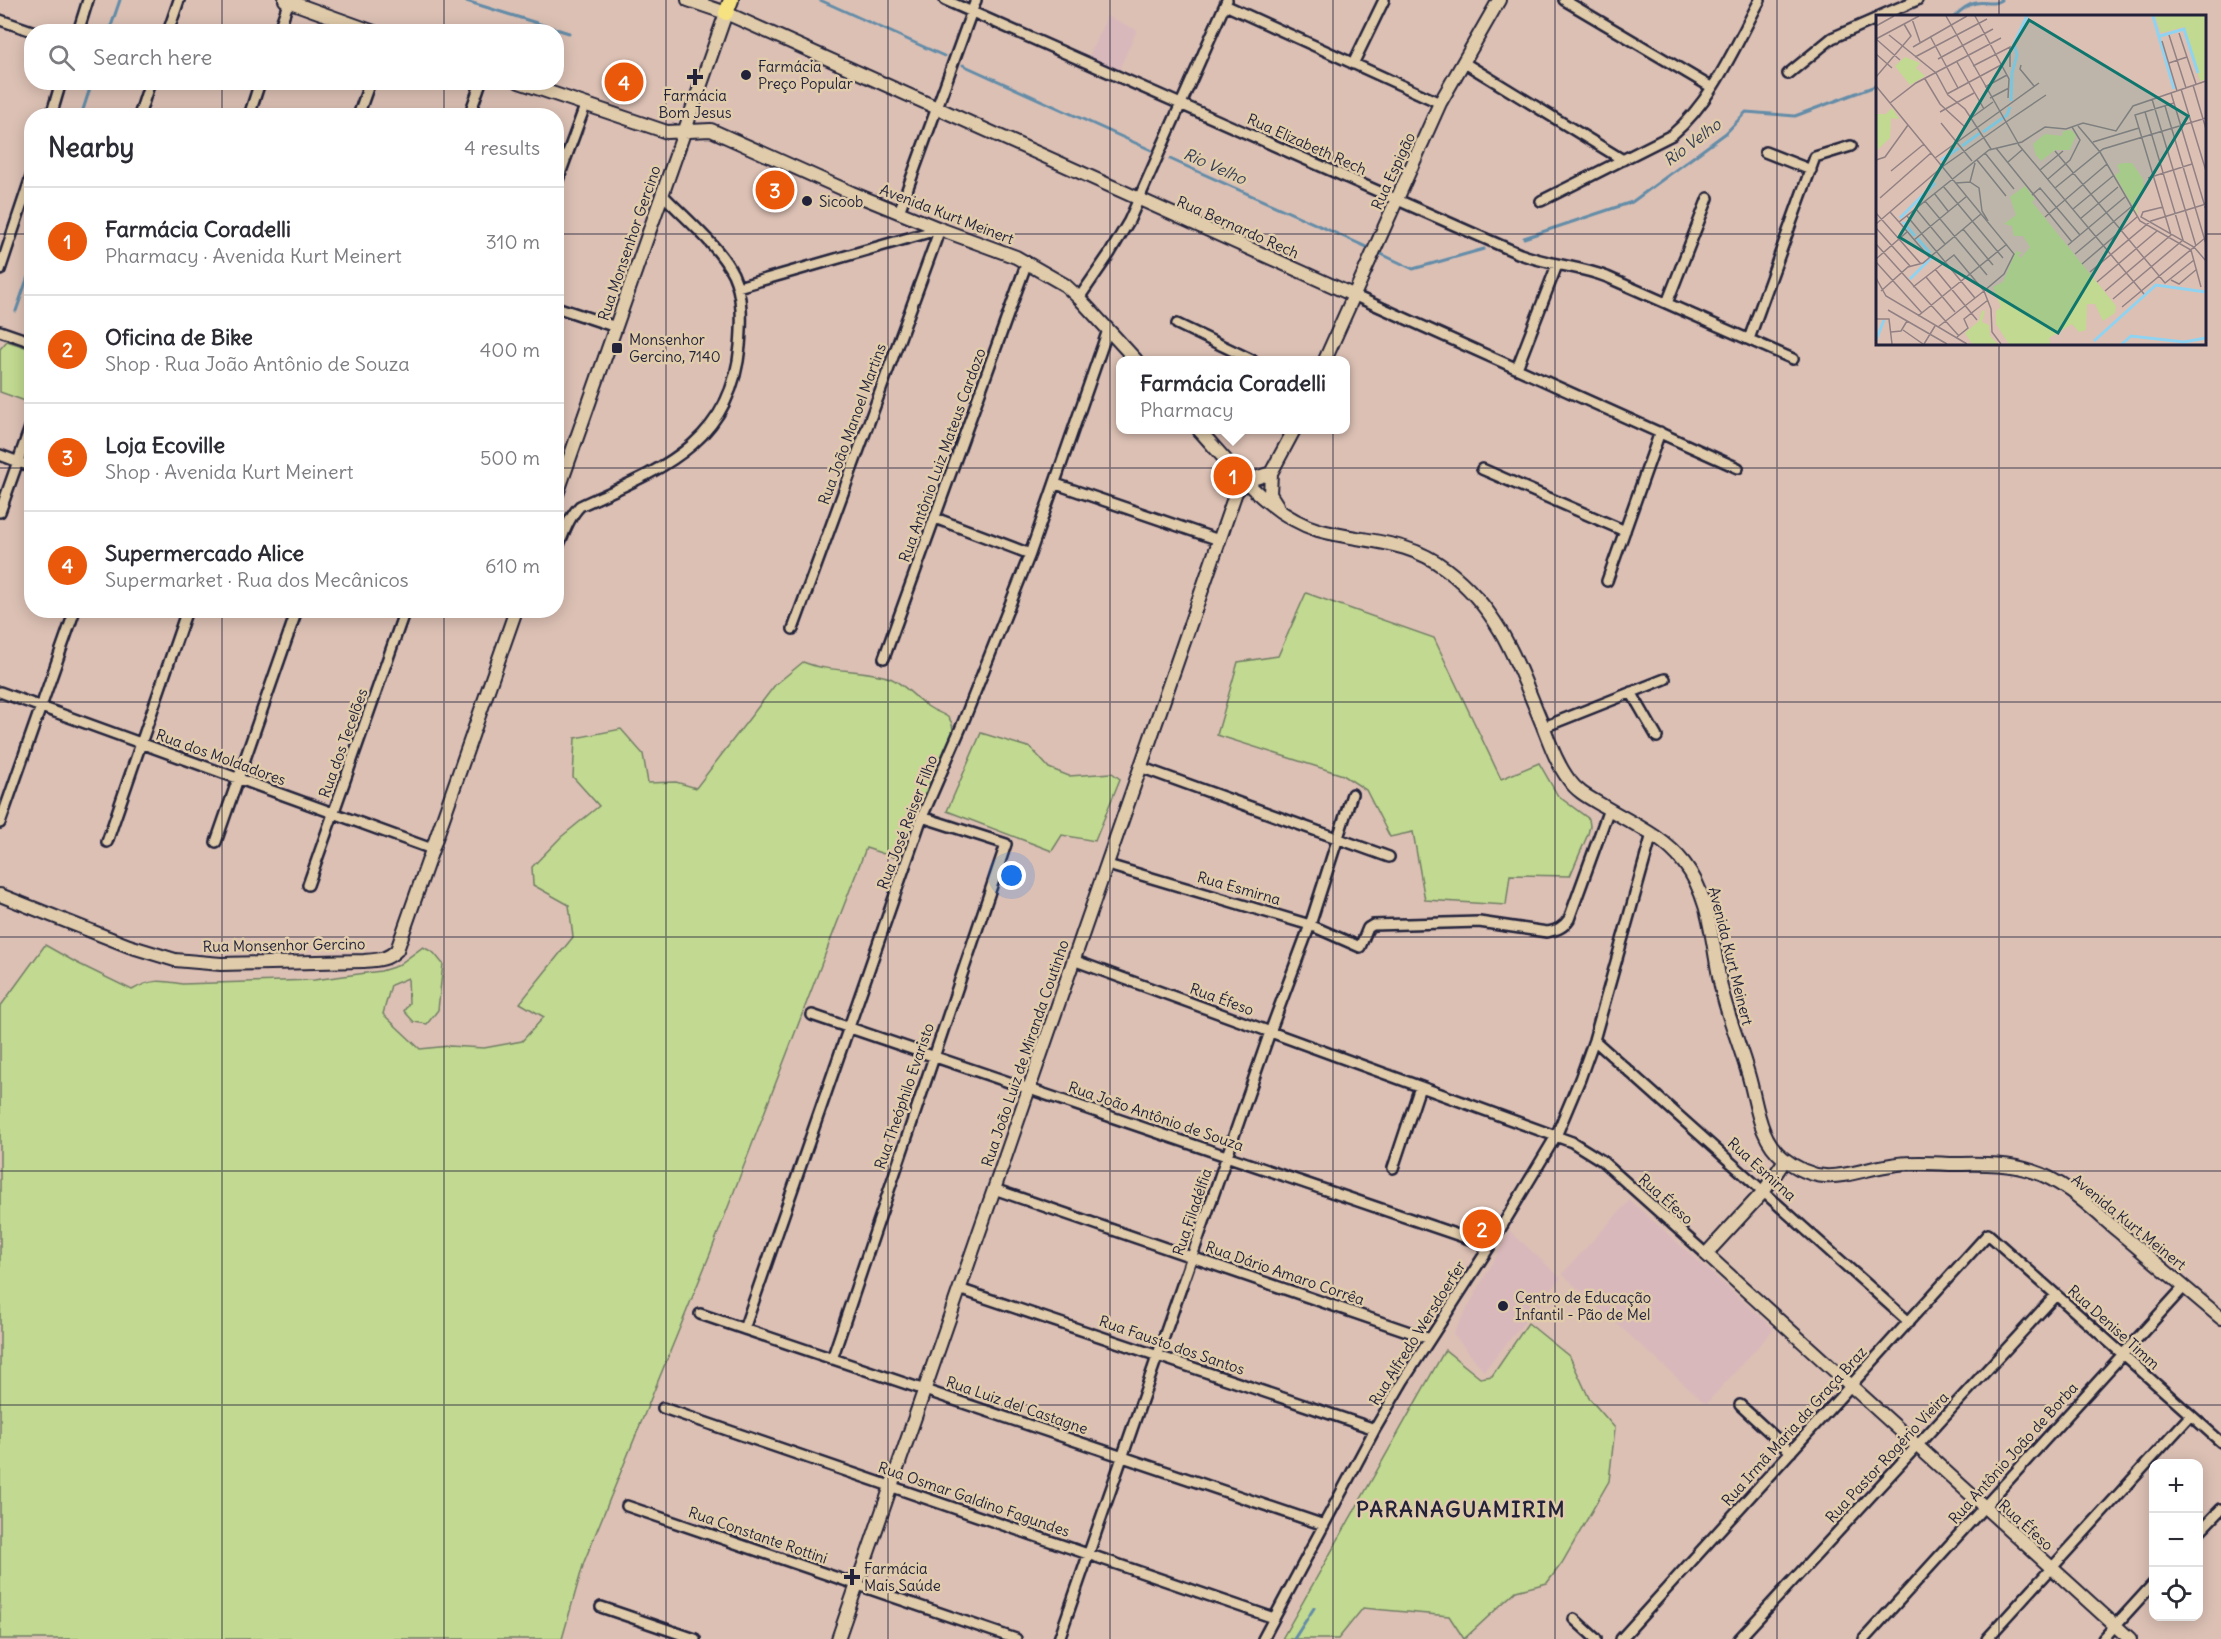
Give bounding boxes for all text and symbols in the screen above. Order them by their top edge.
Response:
inset map [1876,15,2206,345]
search box [24,24,564,90]
icon: search [45,41,78,74]
text: Search here [93,43,212,71]
place label: Farmácia Preço Popular [758,57,853,93]
pin: 4 [604,60,644,104]
marker: Farmácia Preço Popular [739,68,753,82]
marker: Farmácia Bom Jesus [688,70,702,84]
place label: Farmácia Bom Jesus [658,86,732,122]
street label: Rua Elizabeth Rech [1244,109,1370,179]
water label: Rio Velho [1659,113,1725,170]
street label: Rua Espigão [1367,129,1419,213]
text: Nearby [48,131,134,164]
text: 4 results [464,135,540,160]
water label: Rio Velho [1181,143,1250,189]
street label: Rua Monsenhor Gercino [594,163,664,323]
pin: 3 [756,168,794,213]
street label: Avenida Kurt Meinert [877,180,1017,248]
street label: Rua Bernardo Rech [1174,191,1302,263]
place label: Sicoob [819,192,863,211]
marker: Sicoob [800,194,814,208]
text: Farmácia Coradelli [105,215,291,243]
text: 1 [64,229,71,254]
text: 310 m [485,229,540,254]
text: Pharmacy · Avenida Kurt Meinert [105,243,402,268]
text: Oficina de Bike [105,323,253,351]
place label: Monsenhor Gercino, 7140 [629,330,721,366]
text: 2 [62,337,73,362]
text: 400 m [480,337,540,362]
marker: Monsenhor Gercino, 7140 [610,341,624,355]
street label: Rua João Manoel Martins [814,341,890,507]
street label: Rua Antônio Luiz Mateus Cardozo [894,345,990,565]
text: Shop · Rua João Antônio de Souza [105,351,410,376]
popup [1116,356,1350,434]
text: Farmácia Coradelli [1140,369,1326,397]
text: Pharmacy [1140,397,1234,422]
text: Loja Ecoville [105,431,225,459]
text: 3 [62,445,73,470]
text: 500 m [480,445,540,470]
pin: 1 [1214,454,1252,498]
text: Shop · Avenida Kurt Meinert [105,459,354,484]
text: Supermercado Alice [105,539,304,567]
text: 4 [62,553,73,578]
text: 610 m [485,553,540,578]
text: Supermarket · Rua dos Mecânicos [105,567,409,592]
street label: Rua dos Tecelões [314,686,372,800]
street label: Rua dos Moldadores [153,725,289,789]
street label: Rua José Reiser Filho [873,752,941,892]
your location [997,861,1026,890]
street label: Rua Esmirna [1195,867,1283,909]
street label: Avenida Kurt Meinert [1705,885,1757,1027]
street label: Rua Monsenhor Gercino [202,934,366,956]
street label: Rua João Luiz de Miranda Coutinho [977,937,1073,1169]
street label: Rua Éfeso [1187,979,1257,1019]
street label: Rua Theóphilo Evaristo [870,1020,938,1172]
street label: Rua João Antônio de Souza [1066,1077,1247,1155]
street label: Rua Esmirna [1724,1133,1801,1205]
street label: Rua Filadélfia [1168,1165,1216,1258]
street label: Rua Éfeso [1635,1170,1697,1228]
street label: Avenida Kurt Meinert [2068,1170,2190,1274]
pin: 2 [1462,1206,1502,1252]
street label: Rua Dário Amaro Corrêa [1203,1237,1367,1309]
street label: Rua Alfredo Wersdoerfer [1365,1257,1469,1409]
street label: Rua Denise Timm [2064,1281,2164,1373]
place label: Centro de Educação Infantil - Pão de Mel [1515,1288,1651,1324]
marker: Centro de Educação Infantil - Pão de Mel [1496,1299,1510,1313]
street label: Rua Fausto dos Santos [1097,1311,1247,1379]
street label: Rua Irmã Maria da Graça Braz [1717,1342,1871,1510]
street label: Rua Luiz del Castagne [944,1372,1090,1438]
street label: Rua Antônio João de Borba [1944,1378,2082,1528]
street label: Rua Pastor Rogério Vieira [1821,1387,1953,1526]
street label: Rua Osmar Galdino Fagundes [876,1457,1073,1541]
map controls [2149,1459,2203,1621]
button: + [2149,1459,2203,1513]
district label: PARANAGUAMIRIM [1356,1496,1566,1523]
street label: Rua Éfeso [1995,1496,2057,1554]
street label: Rua Constante Rottini [686,1502,830,1568]
button: − [2149,1513,2203,1567]
place label: Farmácia Mais Saúde [864,1559,941,1595]
button: locate [2149,1567,2203,1621]
marker: Farmácia Mais Saúde [845,1570,859,1584]

